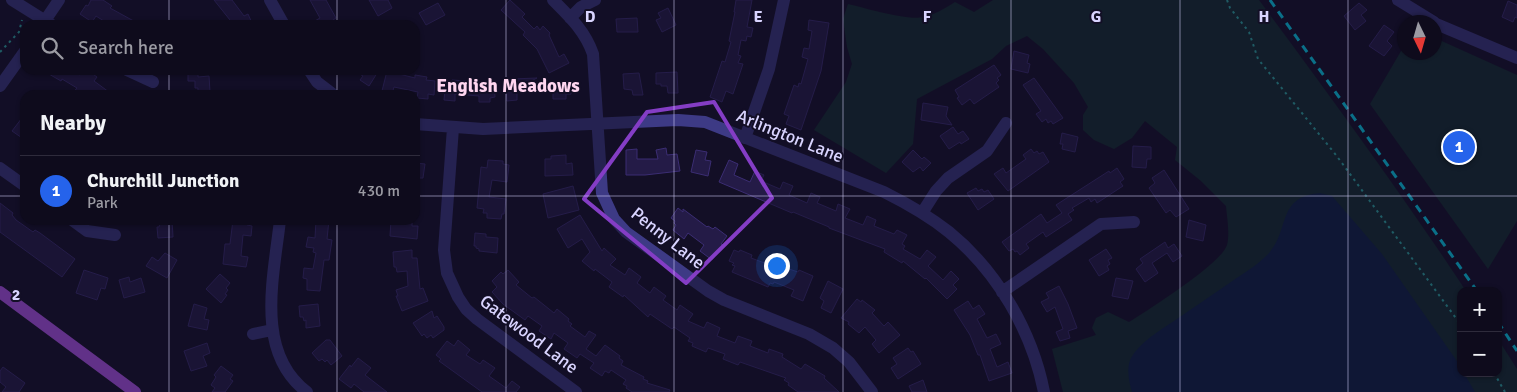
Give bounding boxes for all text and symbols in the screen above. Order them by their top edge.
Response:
text: D [585,7,596,27]
text: E [753,7,763,27]
text: F [923,7,932,27]
text: G [1091,7,1101,27]
text: H [1259,7,1269,27]
north arrow [1397,15,1442,60]
search box [20,20,420,75]
icon: search [38,34,66,62]
text: Search here [78,36,174,60]
district label: English Meadows [436,74,580,98]
street label: Arlington Lane [733,105,847,167]
text: Nearby [40,110,106,136]
pin: 1 [1443,128,1475,166]
text: Churchill Junction [87,169,239,193]
text: 1 [52,181,60,201]
text: 430 m [358,181,400,201]
text: Park [87,193,118,213]
street label: Penny Lane [627,202,709,274]
your location [764,253,790,279]
text: 2 [12,285,20,305]
map controls [1457,287,1502,377]
button: + [1457,287,1502,332]
street label: Gatewood Lane [475,290,583,378]
button: − [1457,332,1502,377]

